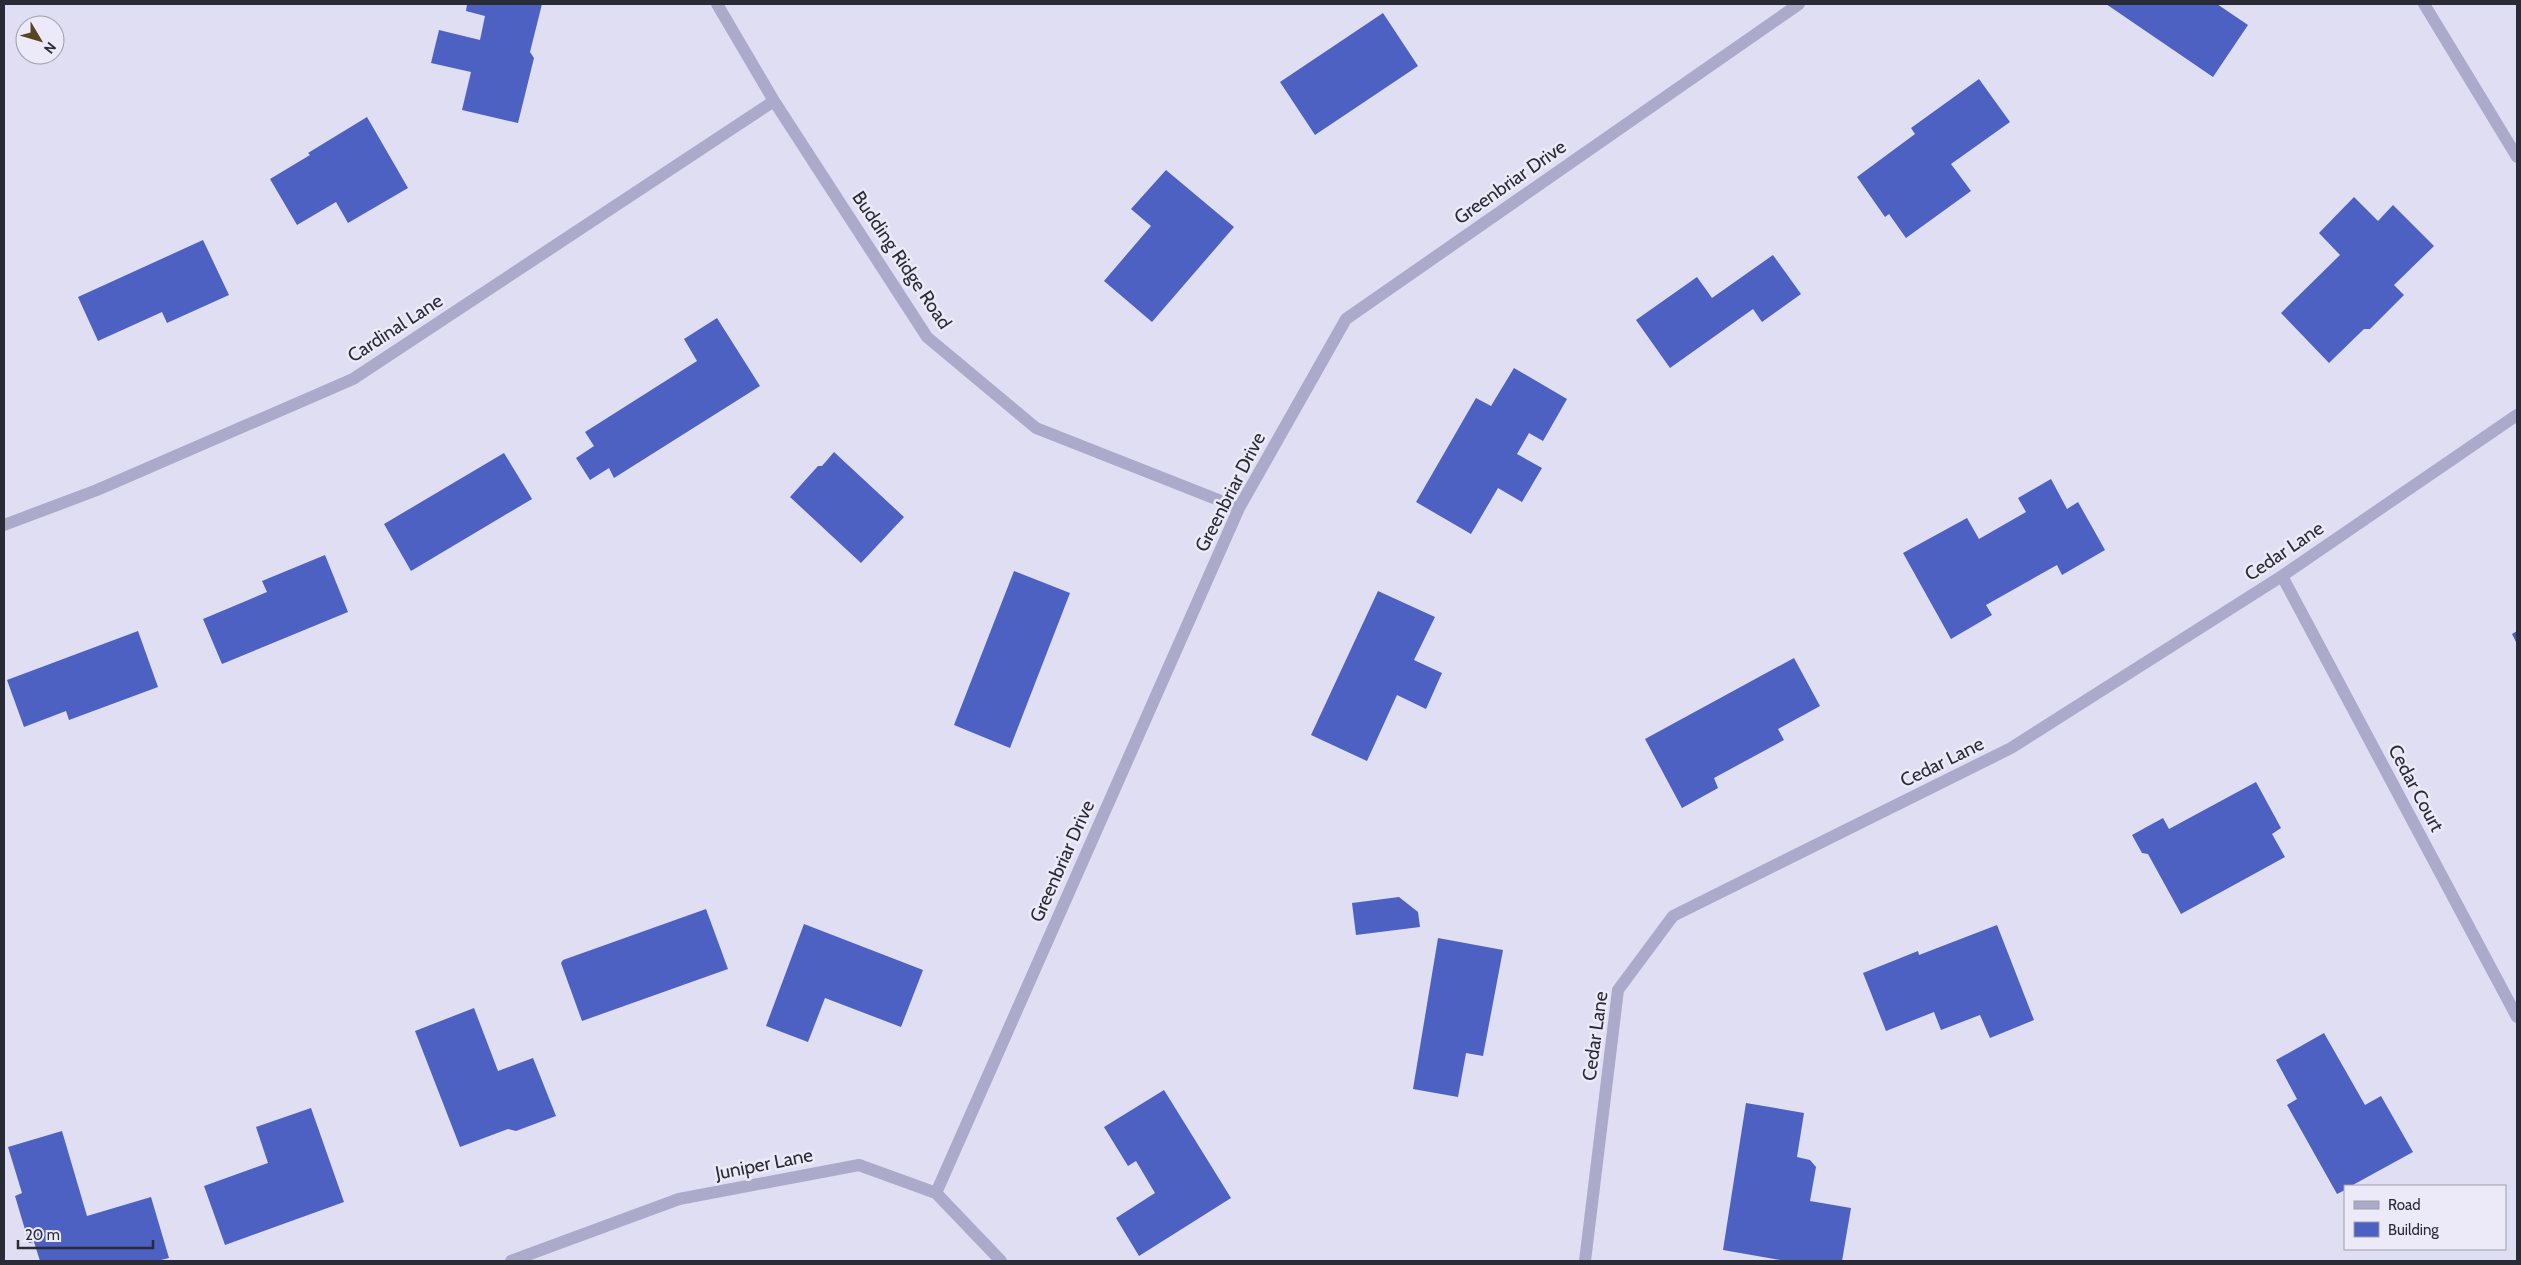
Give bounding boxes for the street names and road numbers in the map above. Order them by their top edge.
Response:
street label: Greenbriar Drive [1450,135,1571,229]
street label: Budding Ridge Road [847,187,957,333]
street label: Cardinal Lane [343,289,447,367]
street label: Greenbriar Drive [1190,428,1270,556]
street label: Cedar Lane [2240,516,2328,586]
street label: Cedar Lane [1896,732,1988,792]
street label: Cedar Court [2383,740,2449,836]
street label: Greenbriar Drive [1025,796,1099,926]
street label: Cedar Lane [1577,990,1613,1082]
street label: Juniper Lane [712,1143,815,1185]

